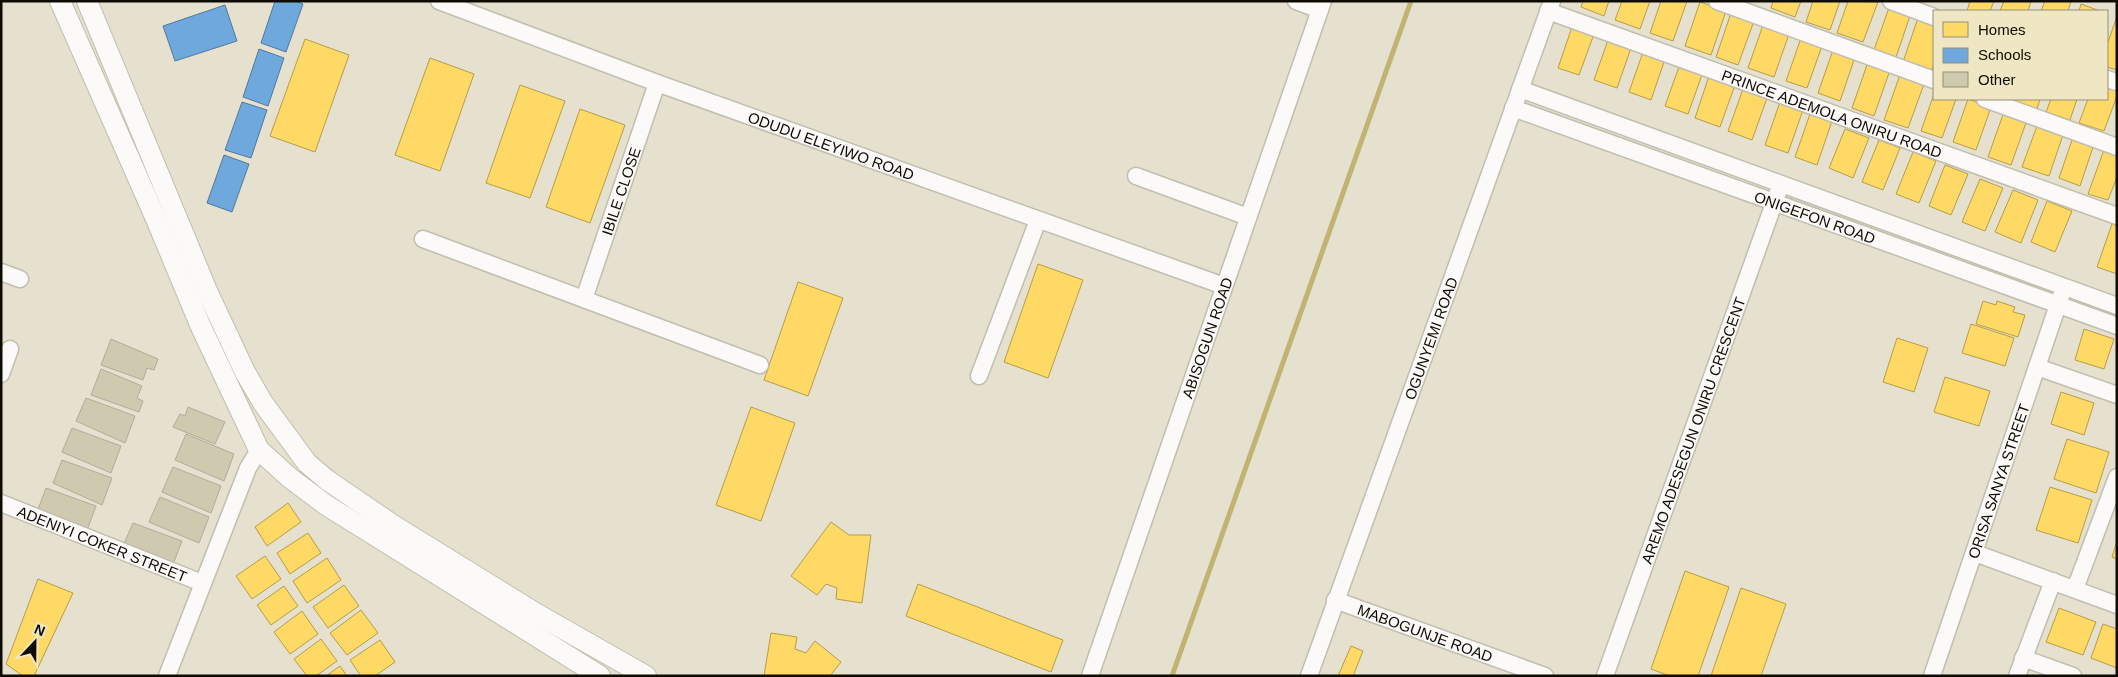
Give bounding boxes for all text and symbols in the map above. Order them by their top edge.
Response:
legend [1933,10,2108,100]
text: Homes [1978,21,2026,38]
text: Schools [1978,46,2031,63]
street label: PRINCE ADEMOLA ONIRU ROAD [1720,66,1945,161]
text: Other [1978,71,2016,88]
street label: ODUDU ELEYIWO ROAD [746,108,917,183]
street label: IBILE CLOSE [598,145,643,237]
street label: ONIGEFON ROAD [1752,187,1878,247]
street label: OGUNYEMI ROAD [1401,274,1461,402]
street label: ABISOGUN ROAD [1178,275,1236,400]
street label: AREMO ADESEGUN ONIRU CRESCENT [1637,295,1748,566]
street label: ORISA SANYA STREET [1964,401,2032,561]
street label: ADENIYI COKER STREET [15,502,190,585]
street label: MABOGUNJE ROAD [1355,600,1495,665]
north arrow [10,617,60,667]
text: N [32,621,48,639]

